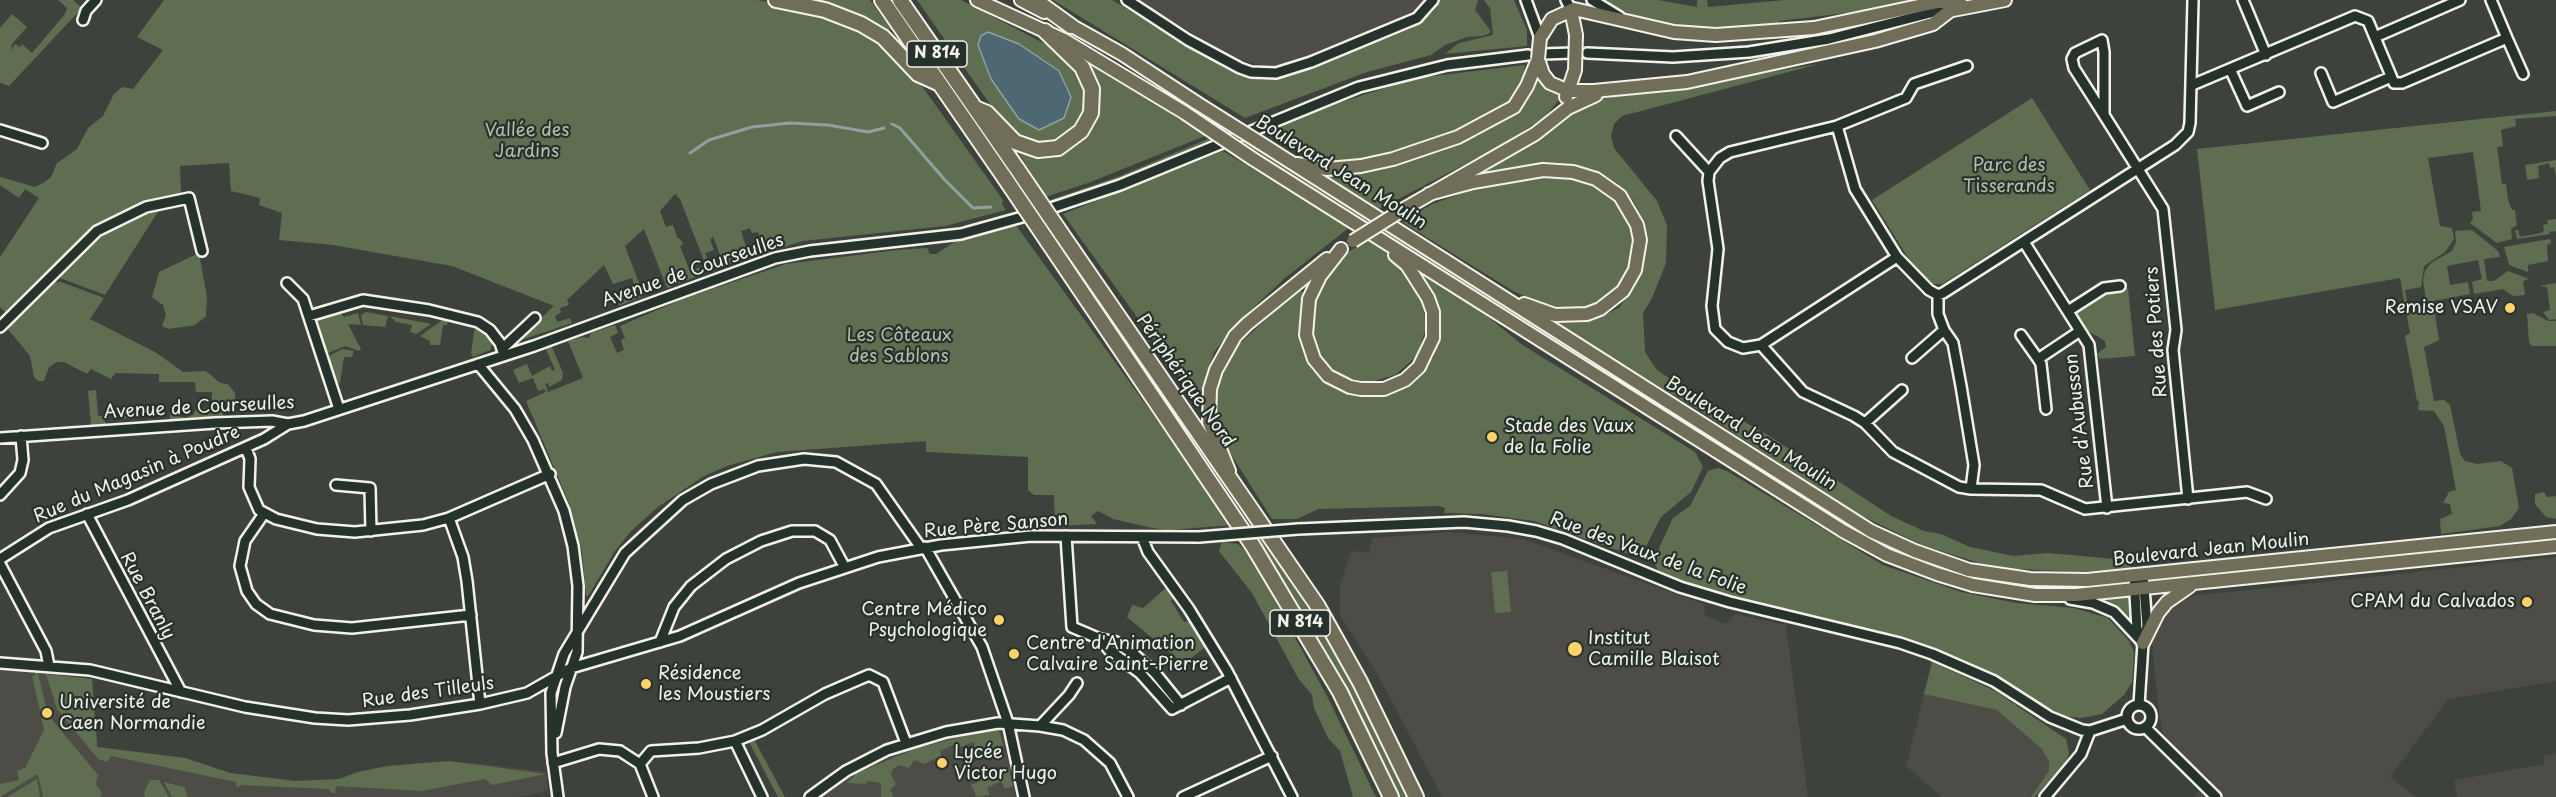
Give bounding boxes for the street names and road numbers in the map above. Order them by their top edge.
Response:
road number: N 814 [907,41,967,67]
street label: Boulevard Jean Moulin [1251,111,1431,235]
street label: Avenue de Courseulles [599,230,787,312]
street label: Rue des Potiers [2142,266,2172,398]
street label: Périphérique Nord [1131,311,1239,451]
street label: Rue d'Aubusson [2061,352,2099,490]
street label: Boulevard Jean Moulin [1661,372,1841,496]
street label: Avenue de Courseulles [103,392,295,424]
street label: Rue du Magasin à Poudre [31,422,243,528]
street label: Rue des Vaux de la Folie [1547,508,1749,600]
street label: Rue Père Sanson [923,509,1069,543]
street label: Boulevard Jean Moulin [2112,529,2310,571]
street label: Rue Branly [115,549,179,643]
road number: N 814 [1270,610,1330,636]
street label: Rue des Tilleuls [361,673,495,713]

